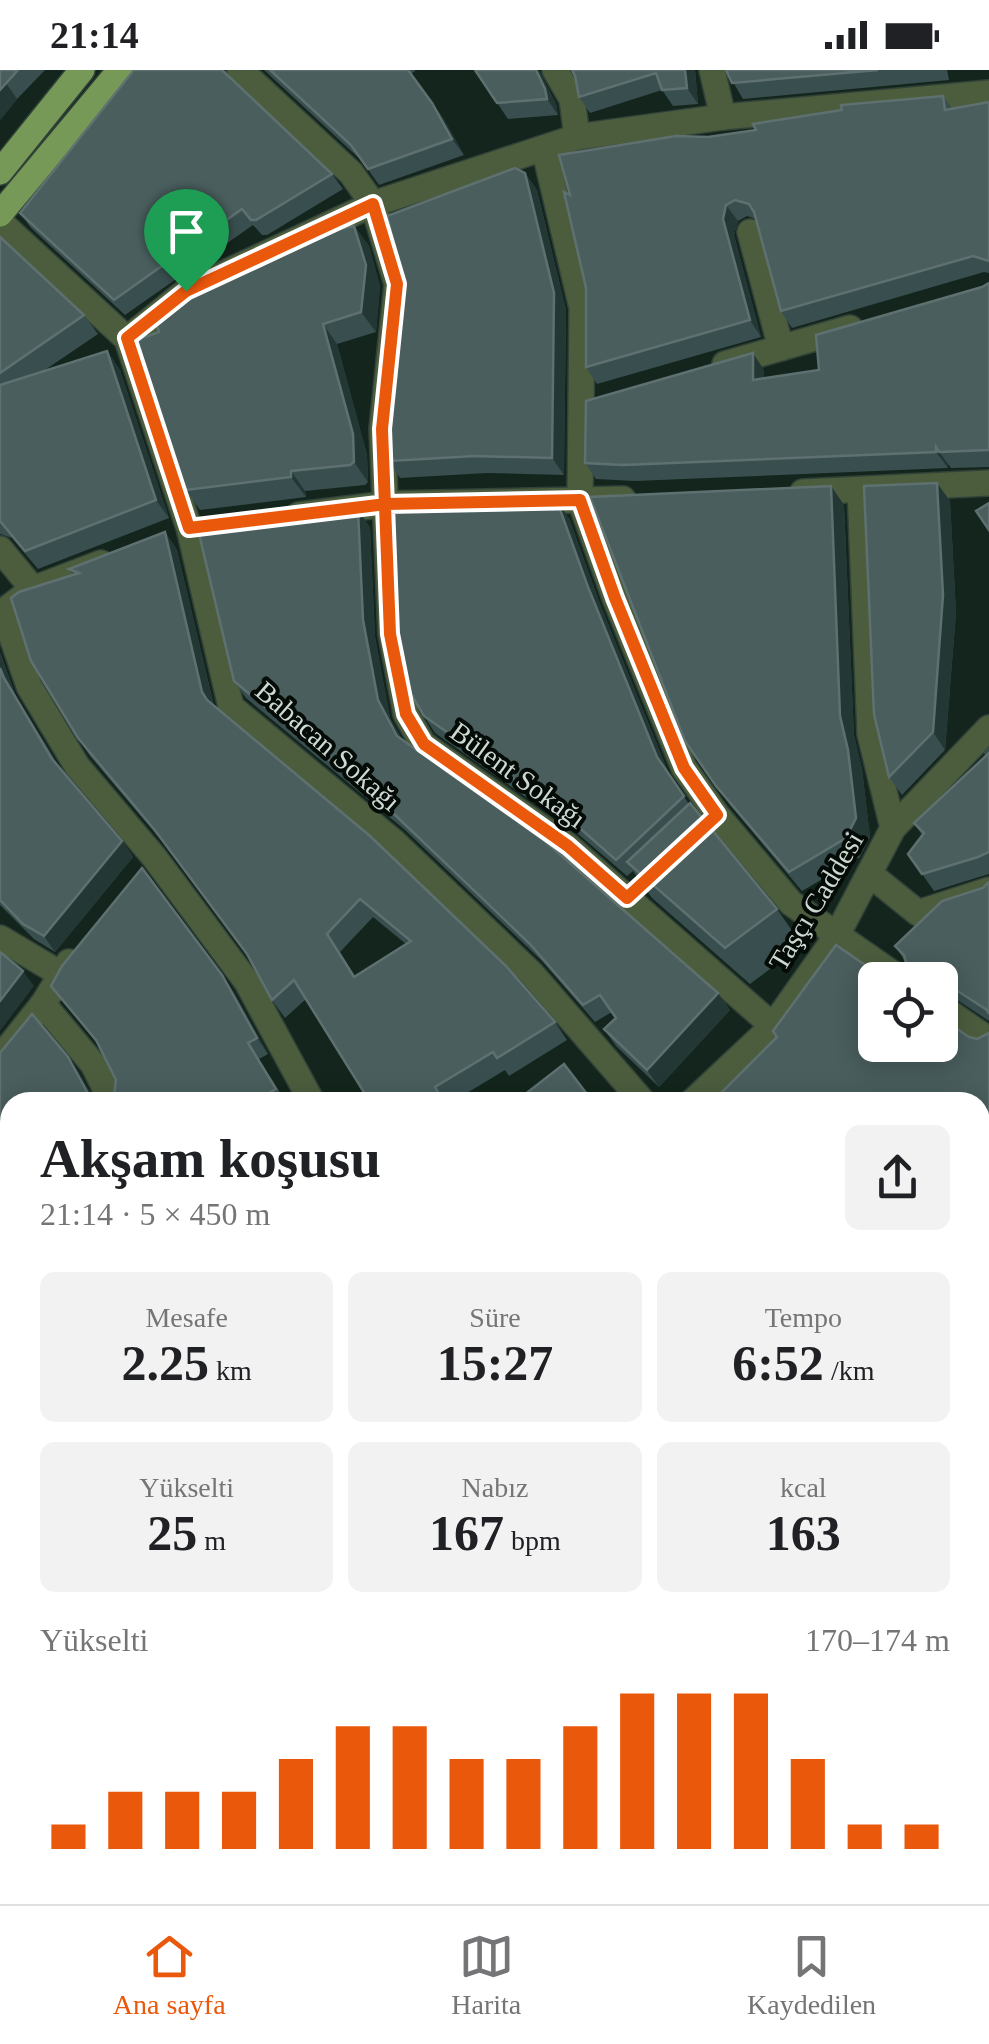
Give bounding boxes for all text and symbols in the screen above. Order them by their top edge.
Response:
text: 21:14 [50,14,139,56]
pin [144,189,229,292]
icon: arrive [159,204,214,259]
street label: Babacan Sokağı [249,675,407,817]
street label: Bülent Sokağı [444,716,592,835]
street label: Taşçı Caddesi [763,826,870,976]
map controls [858,962,958,1062]
button: locate [858,962,958,1062]
button: share [845,1125,950,1230]
text: Akşam koşusu [40,1128,381,1189]
text: 21:14 · 5 × 450 m [40,1196,270,1232]
text: Mesafe [145,1302,228,1333]
text: Süre [469,1302,521,1333]
text: Tempo [765,1302,842,1333]
text: 2.25 [122,1335,209,1391]
text: 15:27 [437,1335,553,1391]
text: 6:52 [732,1335,824,1391]
text: km [209,1355,252,1386]
text: /km [824,1355,874,1386]
text: Yükselti [139,1472,234,1503]
text: Nabız [462,1472,528,1503]
text: kcal [780,1472,827,1503]
text: 25 [147,1505,197,1561]
text: 167 [429,1505,504,1561]
text: 163 [766,1505,841,1561]
text: m [197,1525,226,1556]
text: bpm [504,1525,561,1556]
text: Yükselti [40,1622,148,1658]
text: 170–174 m [805,1622,950,1658]
tab: Ana sayfa [113,1929,226,2021]
tab: Harita [451,1929,521,2021]
tab: Kaydedilen [747,1929,876,2021]

